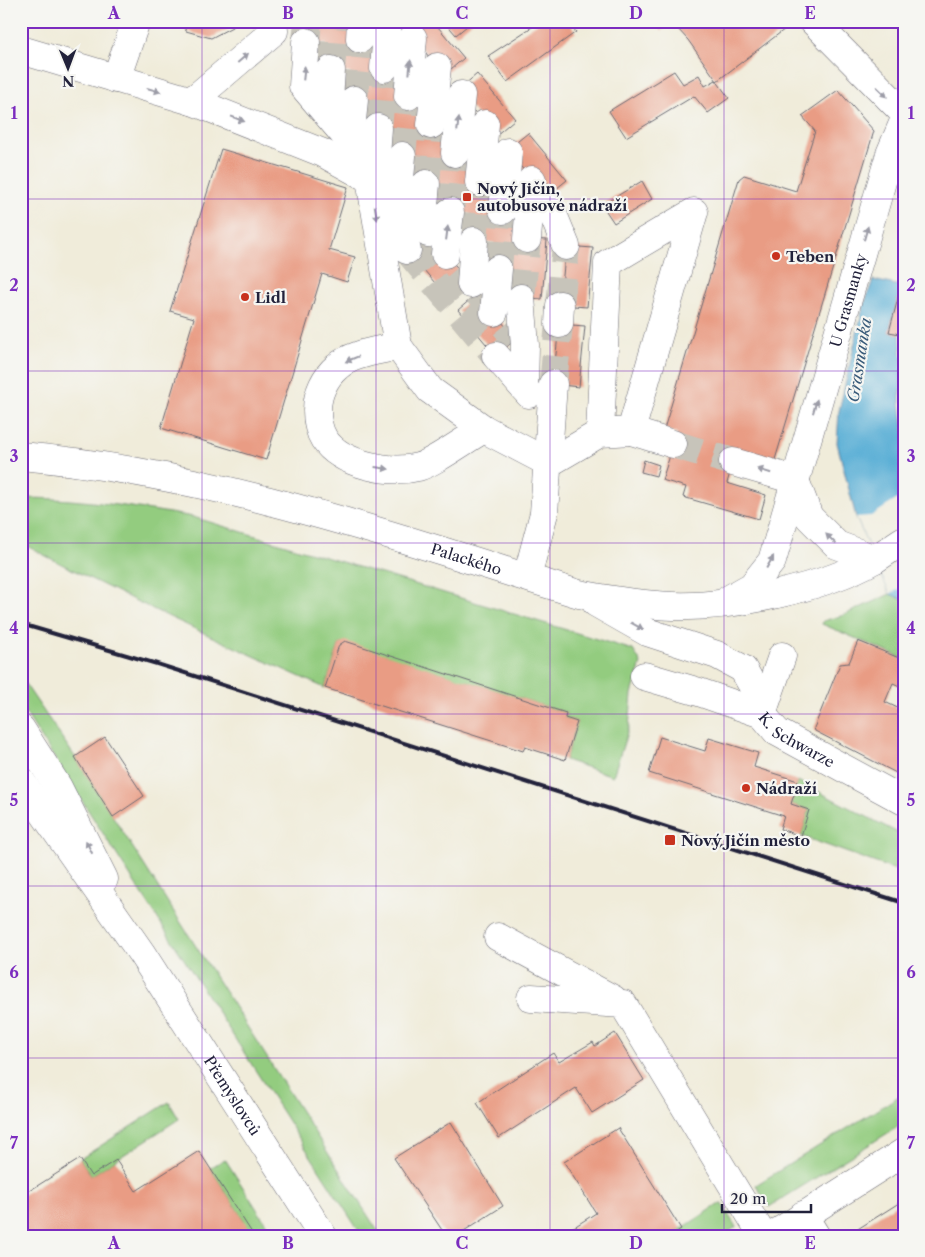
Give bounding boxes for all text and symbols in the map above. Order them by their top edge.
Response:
text: A [107,3,121,23]
text: B [282,3,294,23]
text: C [456,3,468,23]
text: D [629,3,643,23]
text: E [804,3,816,23]
north arrow [42,42,92,92]
one-way arrow [236,53,249,64]
one-way arrow [406,58,414,74]
one-way arrow [300,64,308,80]
text: N [62,72,74,90]
one-way arrow [147,86,162,94]
one-way arrow [876,86,888,98]
text: 1 [10,103,18,123]
text: 1 [907,103,915,123]
one-way arrow [231,115,246,123]
one-way arrow [454,115,462,131]
place label: Nový Jičín, autobusové nádraží [477,179,628,215]
marker: Nový Jičín, autobusové nádraží [461,191,473,203]
one-way arrow [372,206,380,222]
one-way arrow [443,225,451,241]
one-way arrow [863,226,871,241]
place label: Teben [786,247,835,266]
marker: Teben [770,250,782,262]
street label: U Grasmanky [825,251,870,349]
text: 2 [9,275,19,295]
text: 2 [906,275,916,295]
place label: Lidl [255,288,286,307]
marker: Lidl [239,291,251,303]
water label: Grasmanka [842,316,876,404]
one-way arrow [345,356,359,364]
one-way arrow [812,398,820,413]
text: 3 [9,446,19,466]
text: 3 [906,446,916,466]
one-way arrow [374,465,390,473]
one-way arrow [756,466,771,474]
one-way arrow [825,533,837,545]
street label: Palackého [429,539,504,579]
one-way arrow [765,555,774,568]
text: 4 [9,618,19,638]
text: 4 [906,618,916,638]
one-way arrow [630,622,644,630]
street label: K. Schwarze [755,708,838,771]
place label: Nádraží [756,779,818,798]
marker: Nádraží [740,782,752,794]
text: 5 [10,790,19,810]
text: 5 [907,790,916,810]
place label: Nový Jičín město [681,831,810,850]
marker: Nový Jičín město [663,833,677,847]
one-way arrow [85,840,93,855]
text: 6 [9,962,19,982]
text: 6 [906,962,916,982]
street label: Přemyslovců [200,1052,265,1139]
text: 7 [10,1133,19,1153]
text: 7 [907,1133,916,1153]
scale bar [722,1182,811,1214]
text: 20 m [730,1189,766,1208]
text: A [107,1233,121,1253]
text: B [282,1233,294,1253]
text: C [456,1233,468,1253]
text: D [629,1233,643,1253]
text: E [804,1233,816,1253]

